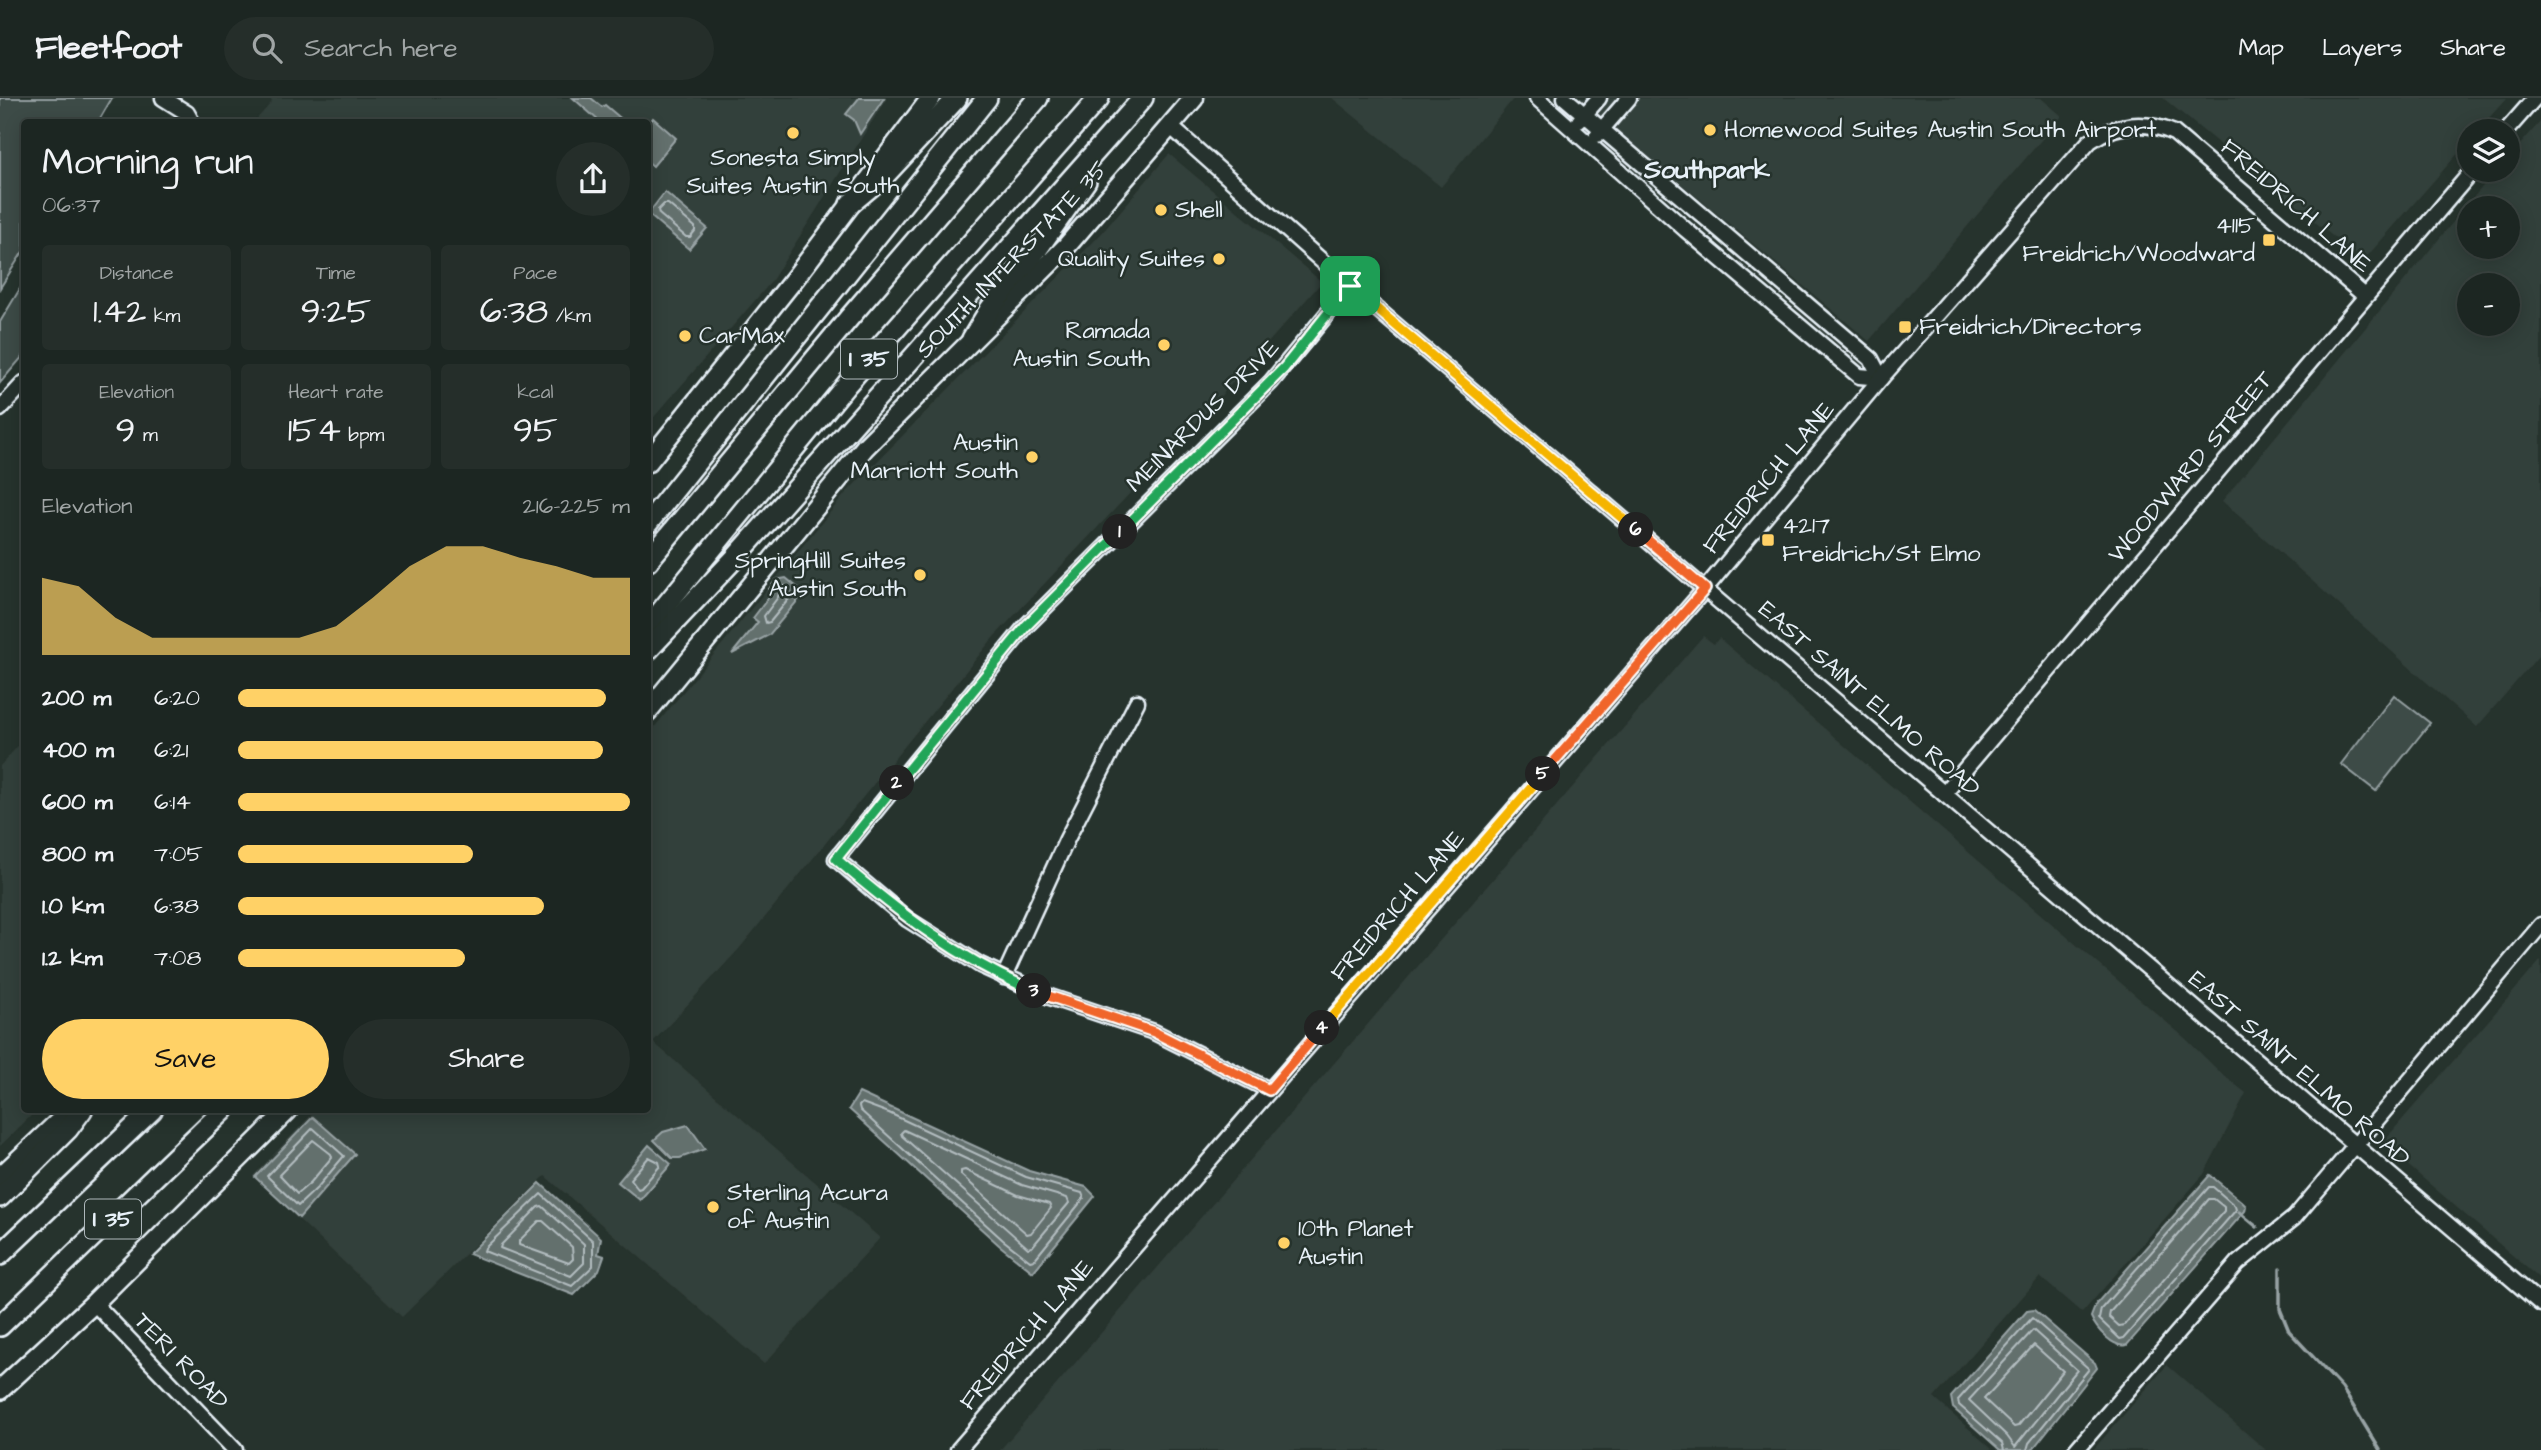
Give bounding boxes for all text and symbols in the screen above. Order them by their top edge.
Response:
search box [224,17,714,80]
text: Fleetfoot [35,25,182,71]
icon: search [248,29,286,67]
text: Search here [304,30,458,66]
text: Map [2239,31,2284,65]
text: Layers [2322,31,2402,65]
text: Share [2440,31,2506,65]
place label: Homewood Suites Austin South Airport [1724,113,2157,147]
map controls [2457,119,2520,336]
button: layers [2457,119,2520,182]
marker: Homewood Suites Austin South Airport [1702,122,1718,138]
marker: Sonesta Simply Suites Austin South [785,125,801,141]
street label: FREIDRICH LANE [2213,131,2379,281]
text: Morning run [42,137,254,189]
place label: Sonesta Simply Suites Austin South [687,141,900,203]
button: share [556,142,630,216]
district label: Southpark [1643,152,1771,188]
street label: SOUTH INTERSTATE 35 [909,154,1115,366]
text: 06:37 [42,189,101,221]
place label: Shell [1175,193,1223,227]
button: + [2457,196,2520,259]
marker: Shell [1153,202,1169,218]
place label: 4115 Freidrich/Woodward [2022,209,2255,271]
marker: 4115 Freidrich/Woodward [2261,232,2277,248]
place label: Quality Suites [1058,242,1205,277]
marker: Quality Suites [1211,251,1227,267]
pin [1320,256,1380,316]
text: Distance [100,260,174,287]
text: Time [316,260,356,287]
text: Pace [513,260,557,287]
icon: arrive [1331,267,1369,305]
button: − [2457,273,2520,336]
text: 1.42 [93,287,146,336]
text: 9:25 [301,287,371,336]
text: 6:38 [480,287,548,336]
text: km [146,303,180,330]
text: /km [548,303,591,330]
place label: Freidrich/Directors [1919,310,2142,344]
place label: Ramada Austin South [1013,314,1150,376]
place label: CarMax [699,319,786,353]
marker: Freidrich/Directors [1897,319,1913,335]
marker: CarMax [677,328,693,344]
street label: MEINARDUS DRIVE [1119,332,1287,500]
marker: Ramada Austin South [1156,337,1172,353]
road number: I 35 [841,340,897,378]
street label: WOODWARD STREET [2100,364,2282,570]
text: Elevation [99,379,174,406]
text: Heart rate [288,379,384,406]
text: kcal [517,379,554,406]
street label: FREIDRICH LANE [1695,394,1843,562]
text: 9 [115,406,135,455]
text: 154 [288,406,341,455]
text: 95 [513,406,558,455]
text: m [135,422,158,449]
text: bpm [341,422,384,449]
place label: Austin Marriott South [851,426,1018,488]
marker: Austin Marriott South [1024,449,1040,465]
text: Elevation [42,490,133,522]
text: 216–225 m [523,490,630,522]
place label: 4217 Freidrich/St Elmo [1782,509,1981,571]
pin: 6 [1618,512,1654,548]
pin: 1 [1102,514,1138,550]
text: 6 [1630,516,1641,543]
text: 1 [1118,518,1121,545]
marker: 4217 Freidrich/St Elmo [1760,532,1776,548]
place label: SpringHill Suites Austin South [735,544,906,606]
marker: SpringHill Suites Austin South [912,567,928,583]
street label: EAST SAINT ELMO ROAD [1751,593,1987,805]
text: 200 m [42,682,111,714]
text: 6:20 [154,682,200,714]
text: 400 m [42,734,114,766]
text: 6:21 [154,734,188,766]
pin: 5 [1526,756,1560,792]
text: 5 [1536,760,1549,787]
pin: 2 [880,766,914,800]
text: 2 [891,769,902,796]
text: 600 m [42,786,113,818]
text: 6:14 [154,786,191,818]
street label: FREIDRICH LANE [1323,823,1473,989]
text: 800 m [42,838,113,870]
text: 7:05 [154,838,203,870]
text: 1.0 km [42,890,104,922]
text: 6:38 [154,890,199,922]
text: 1.2 km [42,942,103,974]
text: 7:08 [154,942,201,974]
street label: EAST SAINT ELMO ROAD [2181,963,2417,1175]
pin: 3 [1016,974,1052,1008]
text: 3 [1029,977,1038,1004]
pin: 4 [1304,1010,1340,1046]
text: 4 [1315,1014,1328,1041]
button: Save [42,1019,329,1099]
button: Share [343,1019,630,1099]
place label: Sterling Acura of Austin [727,1176,888,1238]
marker: Sterling Acura of Austin [705,1199,721,1215]
road number: I 35 [85,1200,141,1238]
place label: 10th Planet Austin [1298,1212,1414,1274]
marker: 10th Planet Austin [1276,1235,1292,1251]
street label: FREIDRICH LANE [952,1252,1102,1418]
street label: TERI ROAD [126,1305,236,1417]

